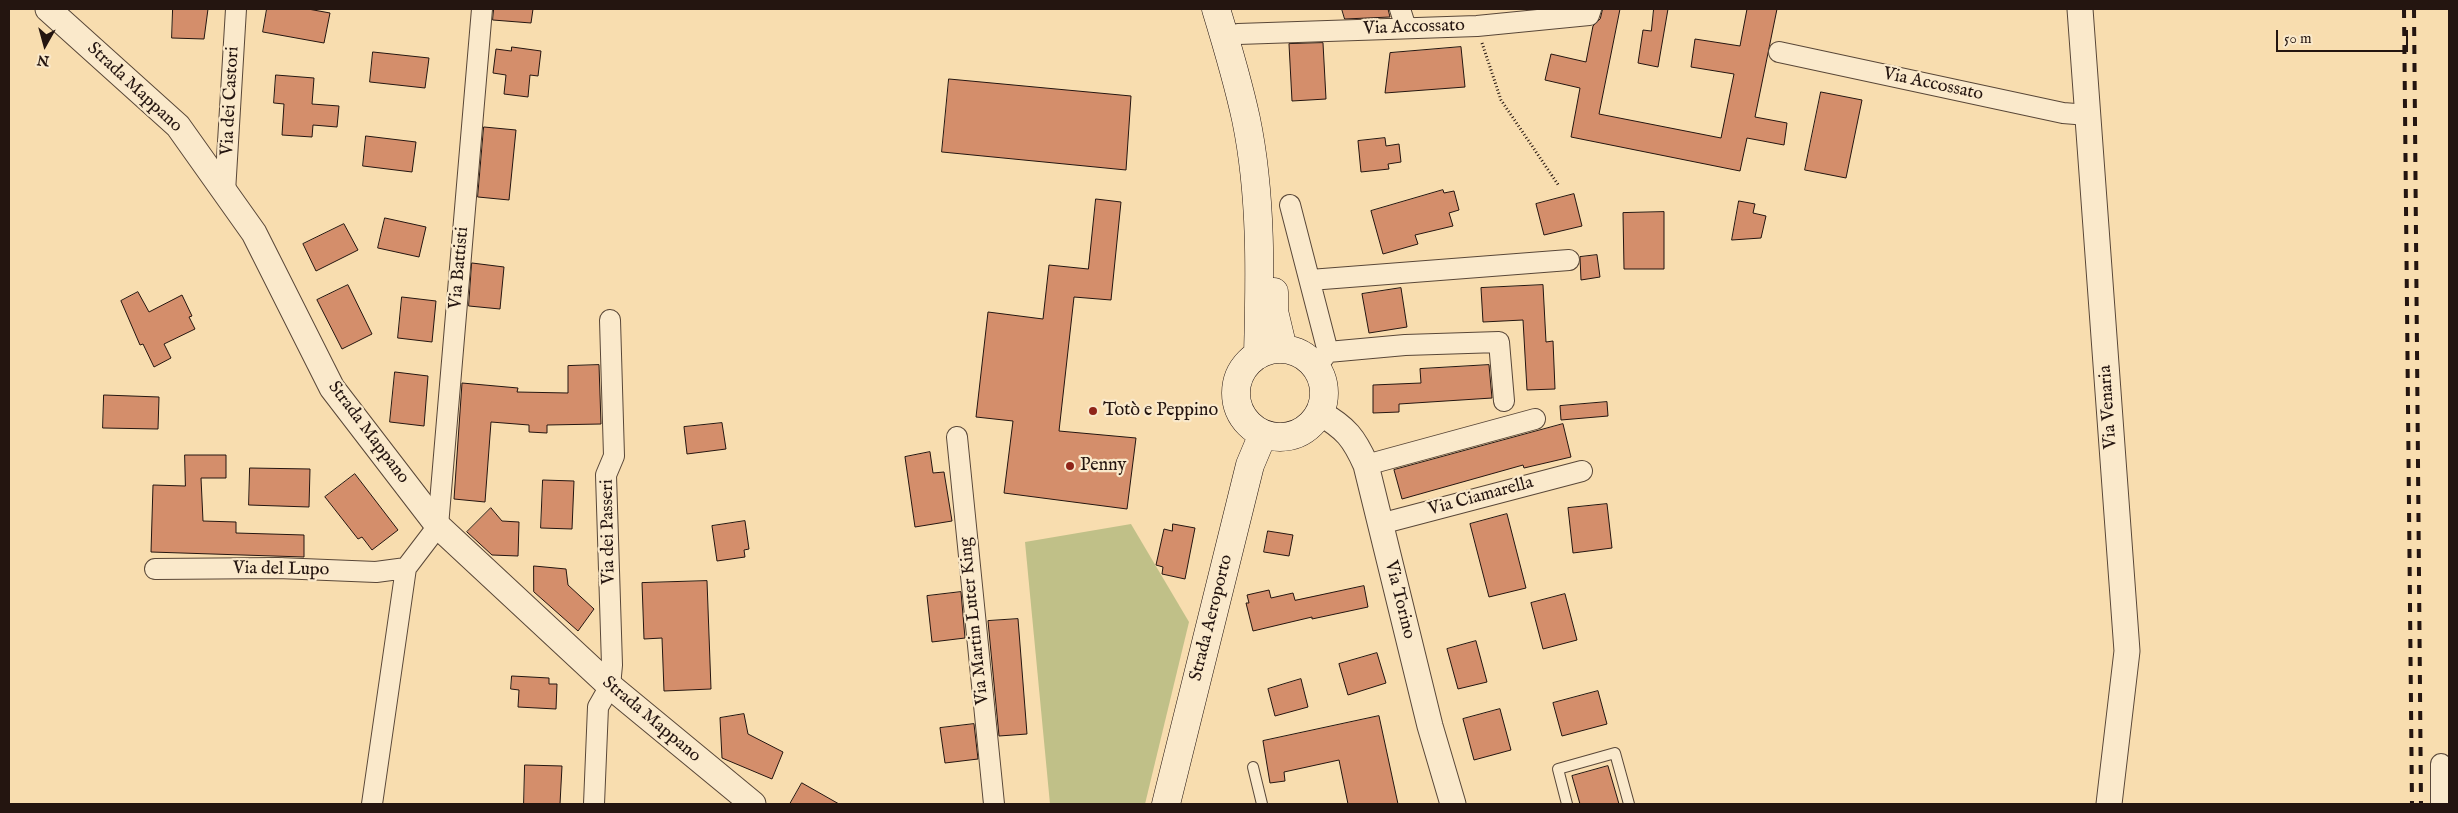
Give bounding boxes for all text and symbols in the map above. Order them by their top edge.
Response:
street label: Via Accossato [1363,15,1465,41]
north arrow [20,20,70,70]
scale bar [2278,20,2410,52]
text: 50 m [2284,29,2312,48]
street label: Strada Mappano [82,38,186,138]
street label: Via dei Castori [217,46,245,156]
text: N [36,50,50,70]
street label: Via Accossato [1881,64,1985,106]
street label: Via Battisti [446,226,474,310]
street label: Via Venaria [2095,364,2123,450]
street label: Strada Mappano [323,378,413,488]
place label: Totò e Peppino [1103,400,1218,422]
marker: Totò e Peppino [1087,405,1099,417]
place label: Penny [1080,455,1126,477]
marker: Penny [1064,460,1076,472]
street label: Via Ciamarella [1426,473,1536,521]
street label: Via dei Passeri [597,479,621,585]
street label: Via Martin Luter King [955,536,995,706]
street label: Strada Aeroporto [1186,552,1238,684]
street label: Via del Lupo [233,558,329,582]
street label: Via Torino [1379,558,1419,642]
street label: Strada Mappano [597,672,705,768]

